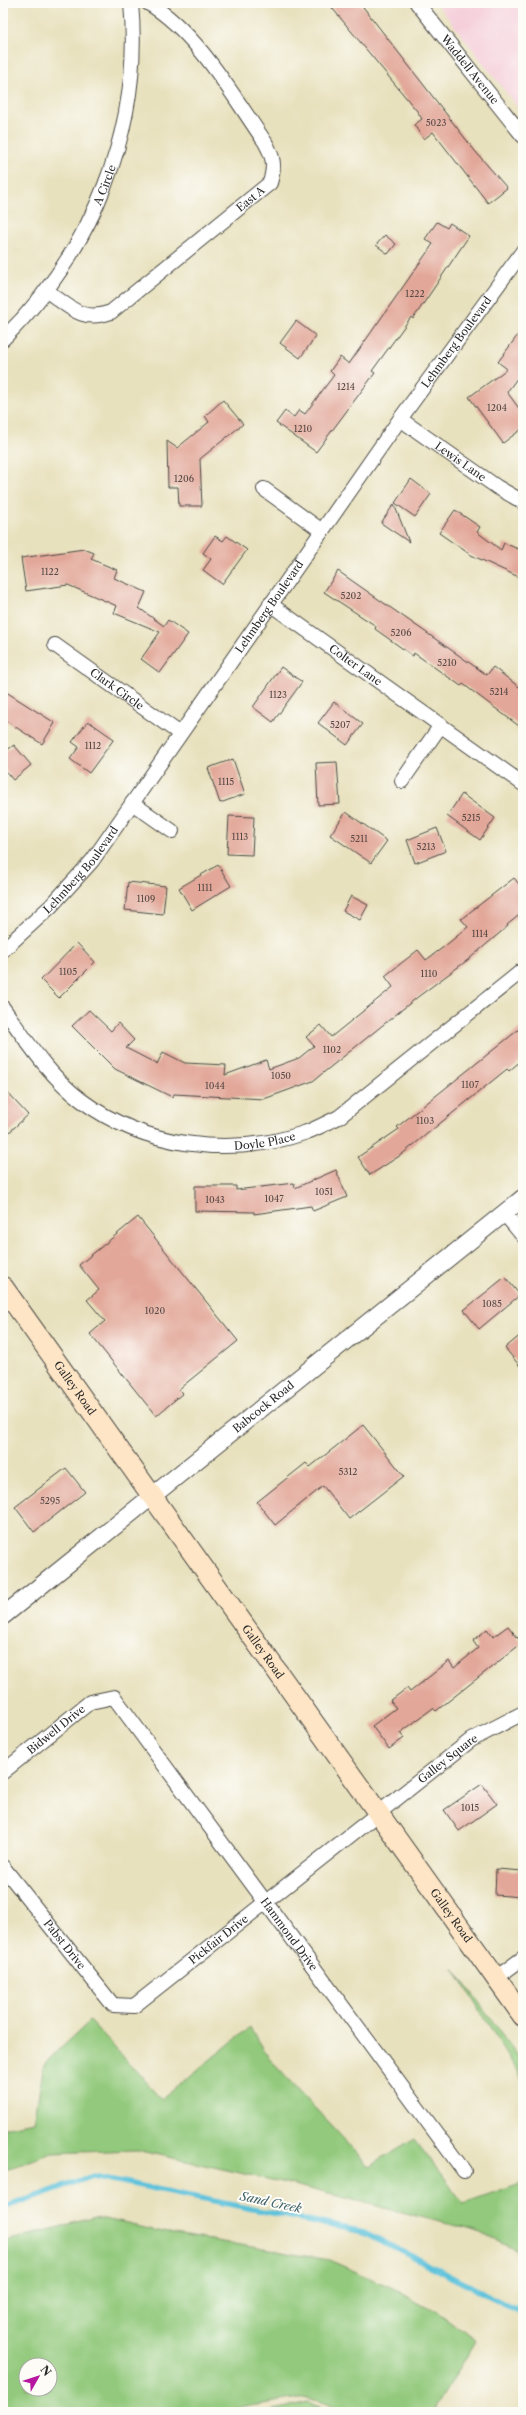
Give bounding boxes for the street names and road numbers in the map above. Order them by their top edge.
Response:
street label: Waddell Avenue [437,31,502,107]
street label: A Circle [90,163,119,208]
street label: East A [233,183,268,215]
street label: Lehmberg Boulevard [418,293,495,391]
street label: Lewis Lane [432,439,489,484]
street label: Lehmberg Boulevard [232,557,307,656]
street label: Colter Lane [326,641,385,689]
street label: Clark Circle [87,665,147,713]
street label: Lehmberg Boulevard [40,823,121,917]
street label: Doyle Place [234,1129,297,1153]
street label: Galley Road [51,1358,99,1418]
street label: Babcock Road [230,1378,297,1436]
street label: Galley Road [239,1622,287,1682]
street label: Bidwell Drive [24,1702,88,1757]
street label: Galley Square [415,1731,480,1786]
street label: Galley Road [427,1886,476,1946]
street label: Hammond Drive [257,1895,321,1974]
street label: Pickfair Drive [186,1912,251,1967]
street label: Pabst Drive [41,1917,89,1972]

